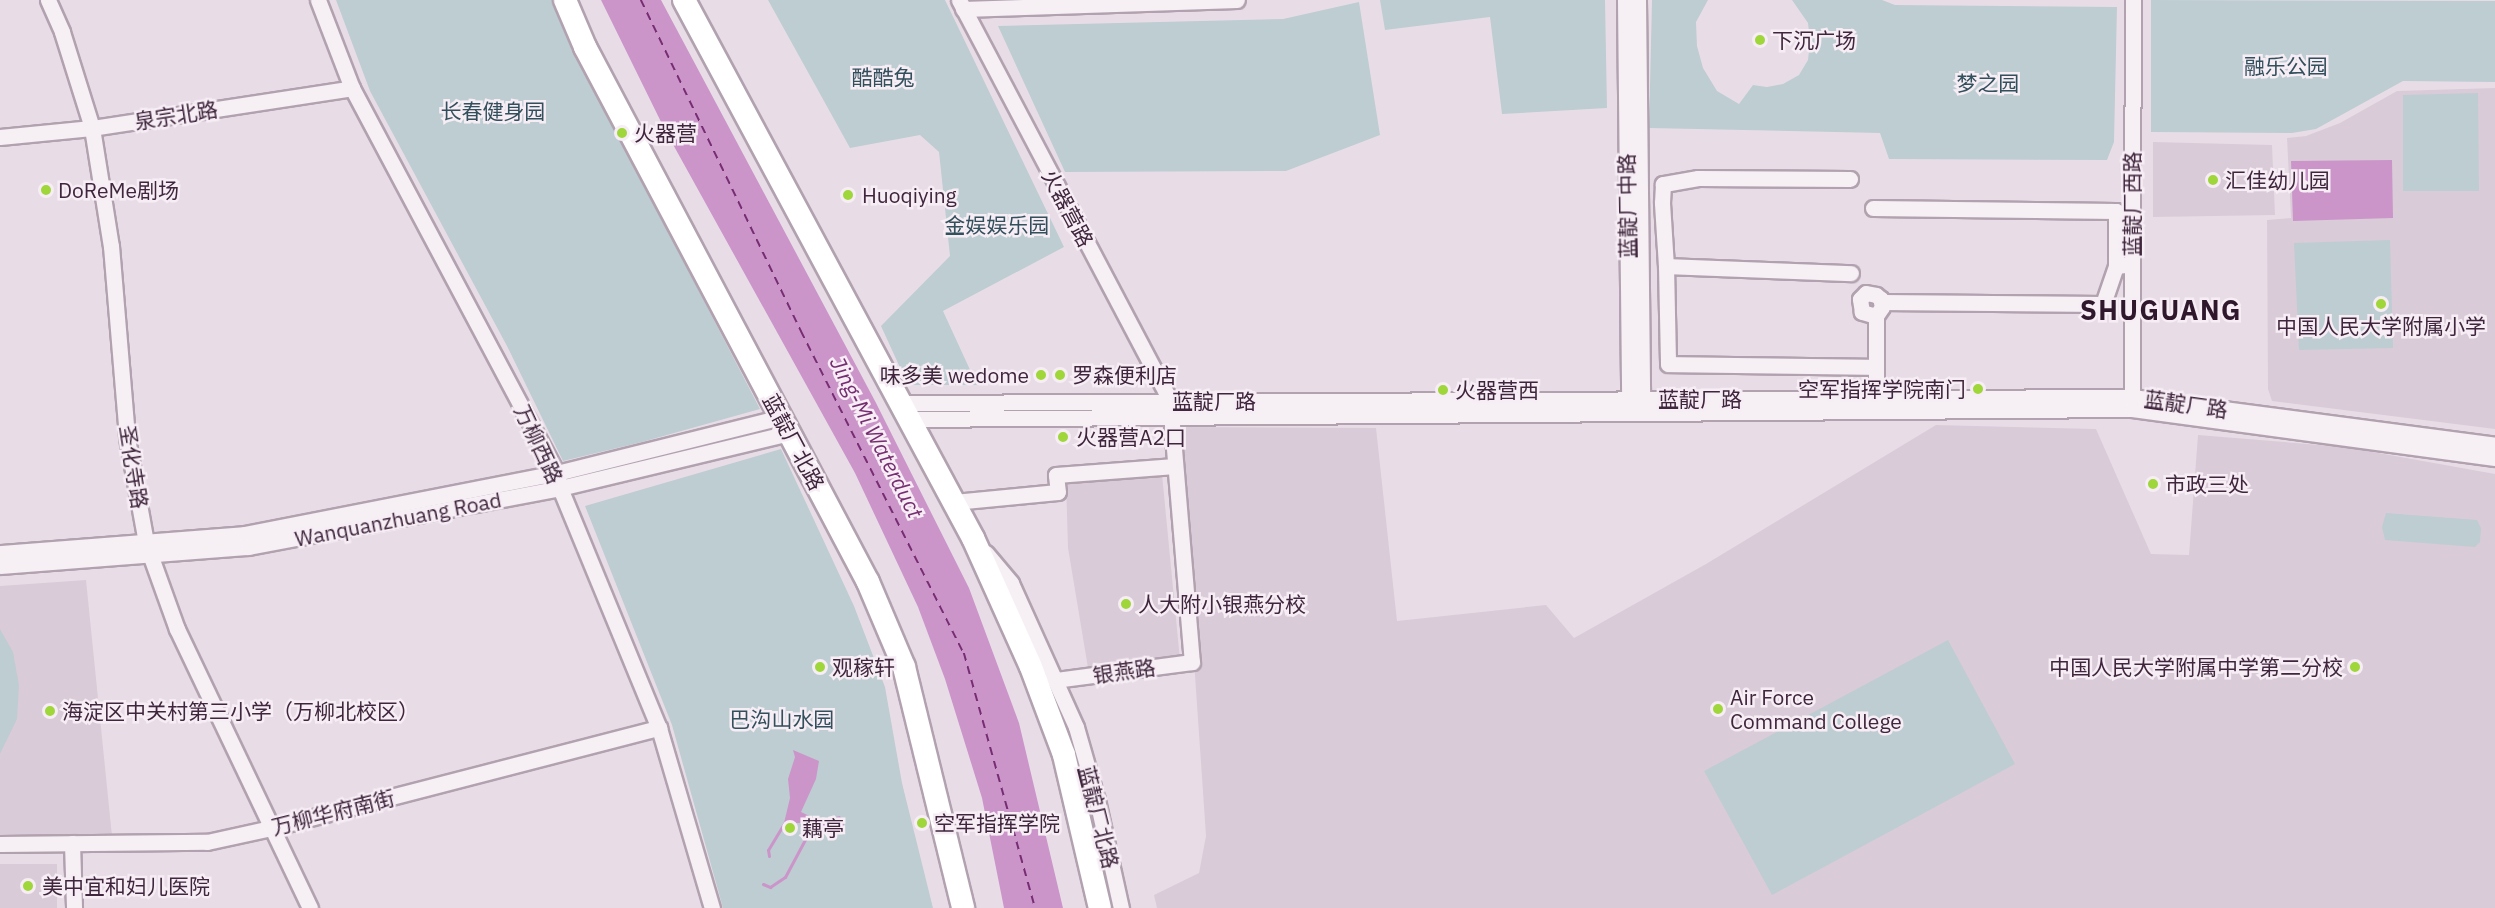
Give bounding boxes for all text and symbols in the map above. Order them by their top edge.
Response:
place label: 下沉广场 [1772,27,1856,53]
marker: 下沉广场 [1753,33,1767,47]
park label: 融乐公园 [2244,53,2328,79]
park label: 酷酷兔 [852,64,914,90]
park label: 梦之园 [1957,70,2019,96]
street label: 泉宗北路 [133,96,219,134]
park label: 长春健身园 [441,98,545,124]
place label: 火器营 [634,120,697,146]
marker: 火器营 [615,126,629,140]
street label: 蓝靛厂西路 [2119,152,2145,256]
street label: 蓝靛厂中路 [1613,153,1641,259]
street label: 火器营路 [1037,165,1099,251]
place label: 汇佳幼儿园 [2225,167,2330,193]
marker: 汇佳幼儿园 [2206,173,2220,187]
place label: DoReMe剧场 [58,177,179,203]
place label: Huoqiying [862,182,957,208]
marker: DoReMe剧场 [39,183,53,197]
marker: Huoqiying [839,186,857,204]
park label: 金娱娱乐园 [945,212,1049,238]
district label: SHUGUANG [2080,294,2242,326]
marker: 中国人民大学附属小学 [2374,297,2388,311]
place label: 中国人民大学附属小学 [2276,313,2486,339]
water label: Jing-Mi Waterduct [825,352,929,522]
place label: 味多美 wedome [880,362,1029,388]
place label: 罗森便利店 [1072,362,1177,388]
marker: 味多美 wedome [1034,368,1048,382]
marker: 罗森便利店 [1053,368,1067,382]
place label: 空军指挥学院南门 [1798,376,1966,402]
place label: 火器营西 [1455,377,1539,403]
marker: 空军指挥学院南门 [1971,382,1985,396]
marker: 火器营西 [1436,383,1450,397]
street label: 蓝靛厂路 [1658,386,1742,412]
street label: 蓝靛厂路 [2143,386,2229,422]
street label: 蓝靛厂路 [1172,388,1256,414]
street label: 蓝靛厂北路 [758,390,830,494]
street label: 万柳西路 [510,401,568,487]
street label: 圣化寺路 [115,424,153,510]
place label: 火器营A2口 [1076,424,1186,450]
marker: 火器营A2口 [1054,428,1072,446]
place label: 市政三处 [2165,471,2249,497]
marker: 市政三处 [2146,477,2160,491]
street label: Wanquanzhuang Road [293,487,503,551]
place label: 人大附小银燕分校 [1138,591,1306,617]
marker: 人大附小银燕分校 [1119,597,1133,611]
place label: 观稼轩 [832,654,895,680]
street label: 银燕路 [1091,654,1157,688]
place label: 中国人民大学附属中学第二分校 [2049,654,2343,680]
marker: 观稼轩 [813,660,827,674]
marker: 中国人民大学附属中学第二分校 [2348,660,2362,674]
place label: Air Force Command College [1730,684,1902,734]
place label: 海淀区中关村第三小学（万柳北校区） [62,698,419,724]
marker: Air Force Command College [1711,702,1725,716]
marker: 海淀区中关村第三小学（万柳北校区） [43,704,57,718]
park label: 巴沟山水园 [730,706,834,732]
street label: 蓝靛厂北路 [1074,763,1124,871]
street label: 万柳华府南街 [269,785,397,839]
place label: 空军指挥学院 [934,810,1060,836]
place label: 藕亭 [802,815,844,841]
marker: 空军指挥学院 [915,816,929,830]
marker: 藕亭 [783,821,797,835]
place label: 美中宜和妇儿医院 [42,873,210,899]
marker: 美中宜和妇儿医院 [19,877,37,895]

